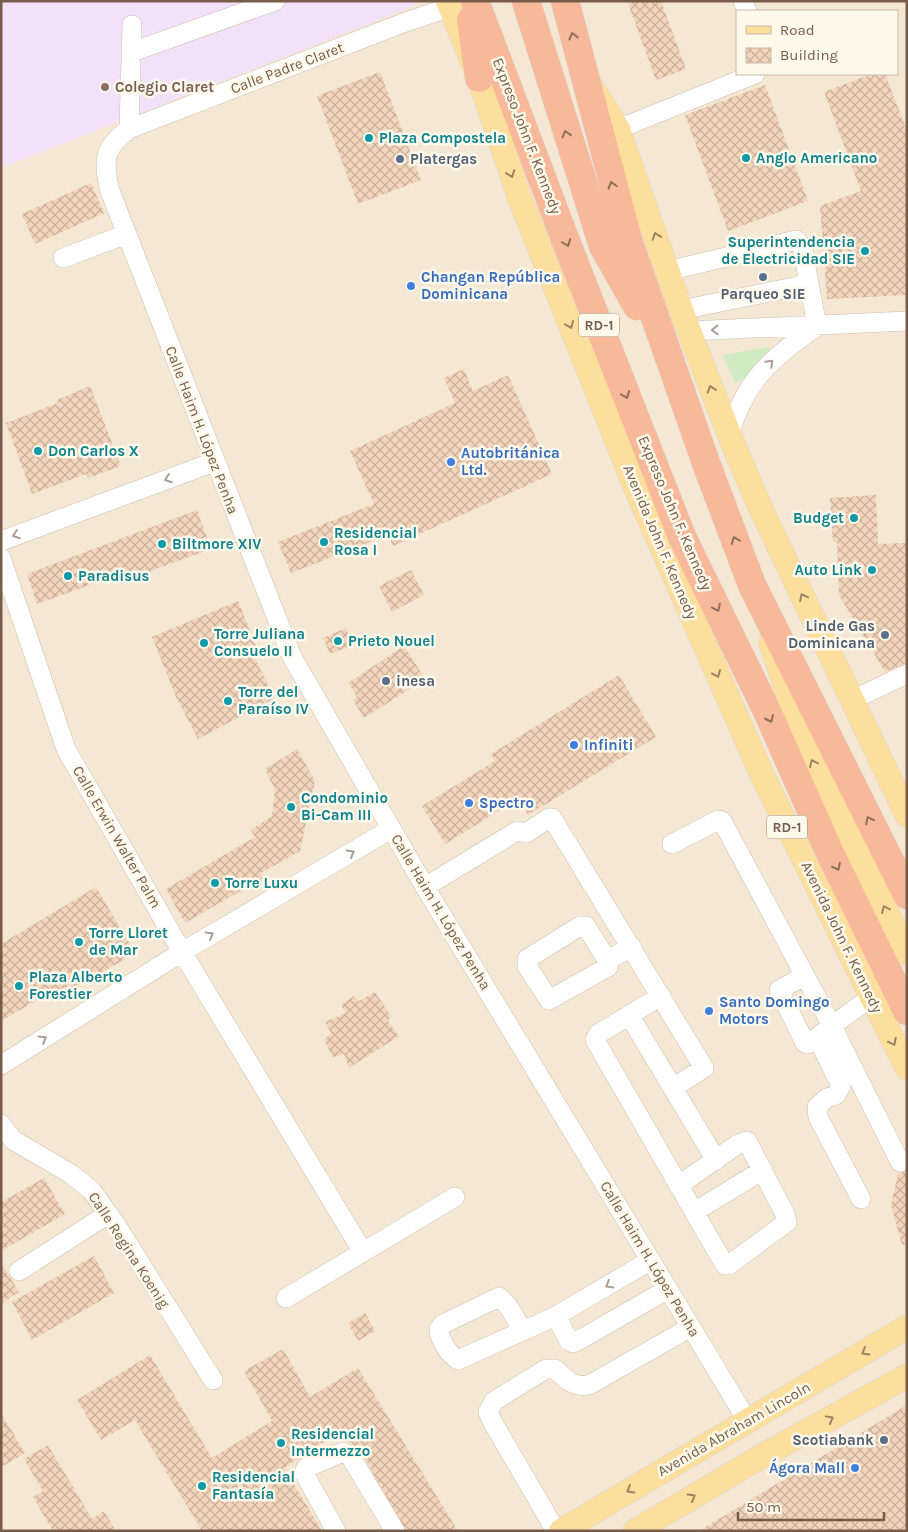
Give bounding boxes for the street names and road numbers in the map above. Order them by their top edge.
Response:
street label: Calle Padre Claret [228,38,346,98]
street label: Expreso John F. Kennedy [489,55,565,217]
road number: RD-1 [579,314,619,336]
street label: Calle Haim H. López Penha [162,343,242,517]
street label: Expreso John F. Kennedy [634,433,716,593]
street label: Avenida John F. Kennedy [619,462,701,622]
street label: Calle Erwin Walter Palm [69,763,165,911]
road number: RD-1 [767,816,807,839]
street label: Calle Haim H. López Penha [387,831,495,993]
street label: Avenida John F. Kennedy [797,858,887,1016]
street label: Calle Haim H. López Penha [596,1178,704,1340]
street label: Calle Regina Koenig [85,1189,174,1312]
street label: Avenida Abraham Lincoln [654,1378,814,1480]

